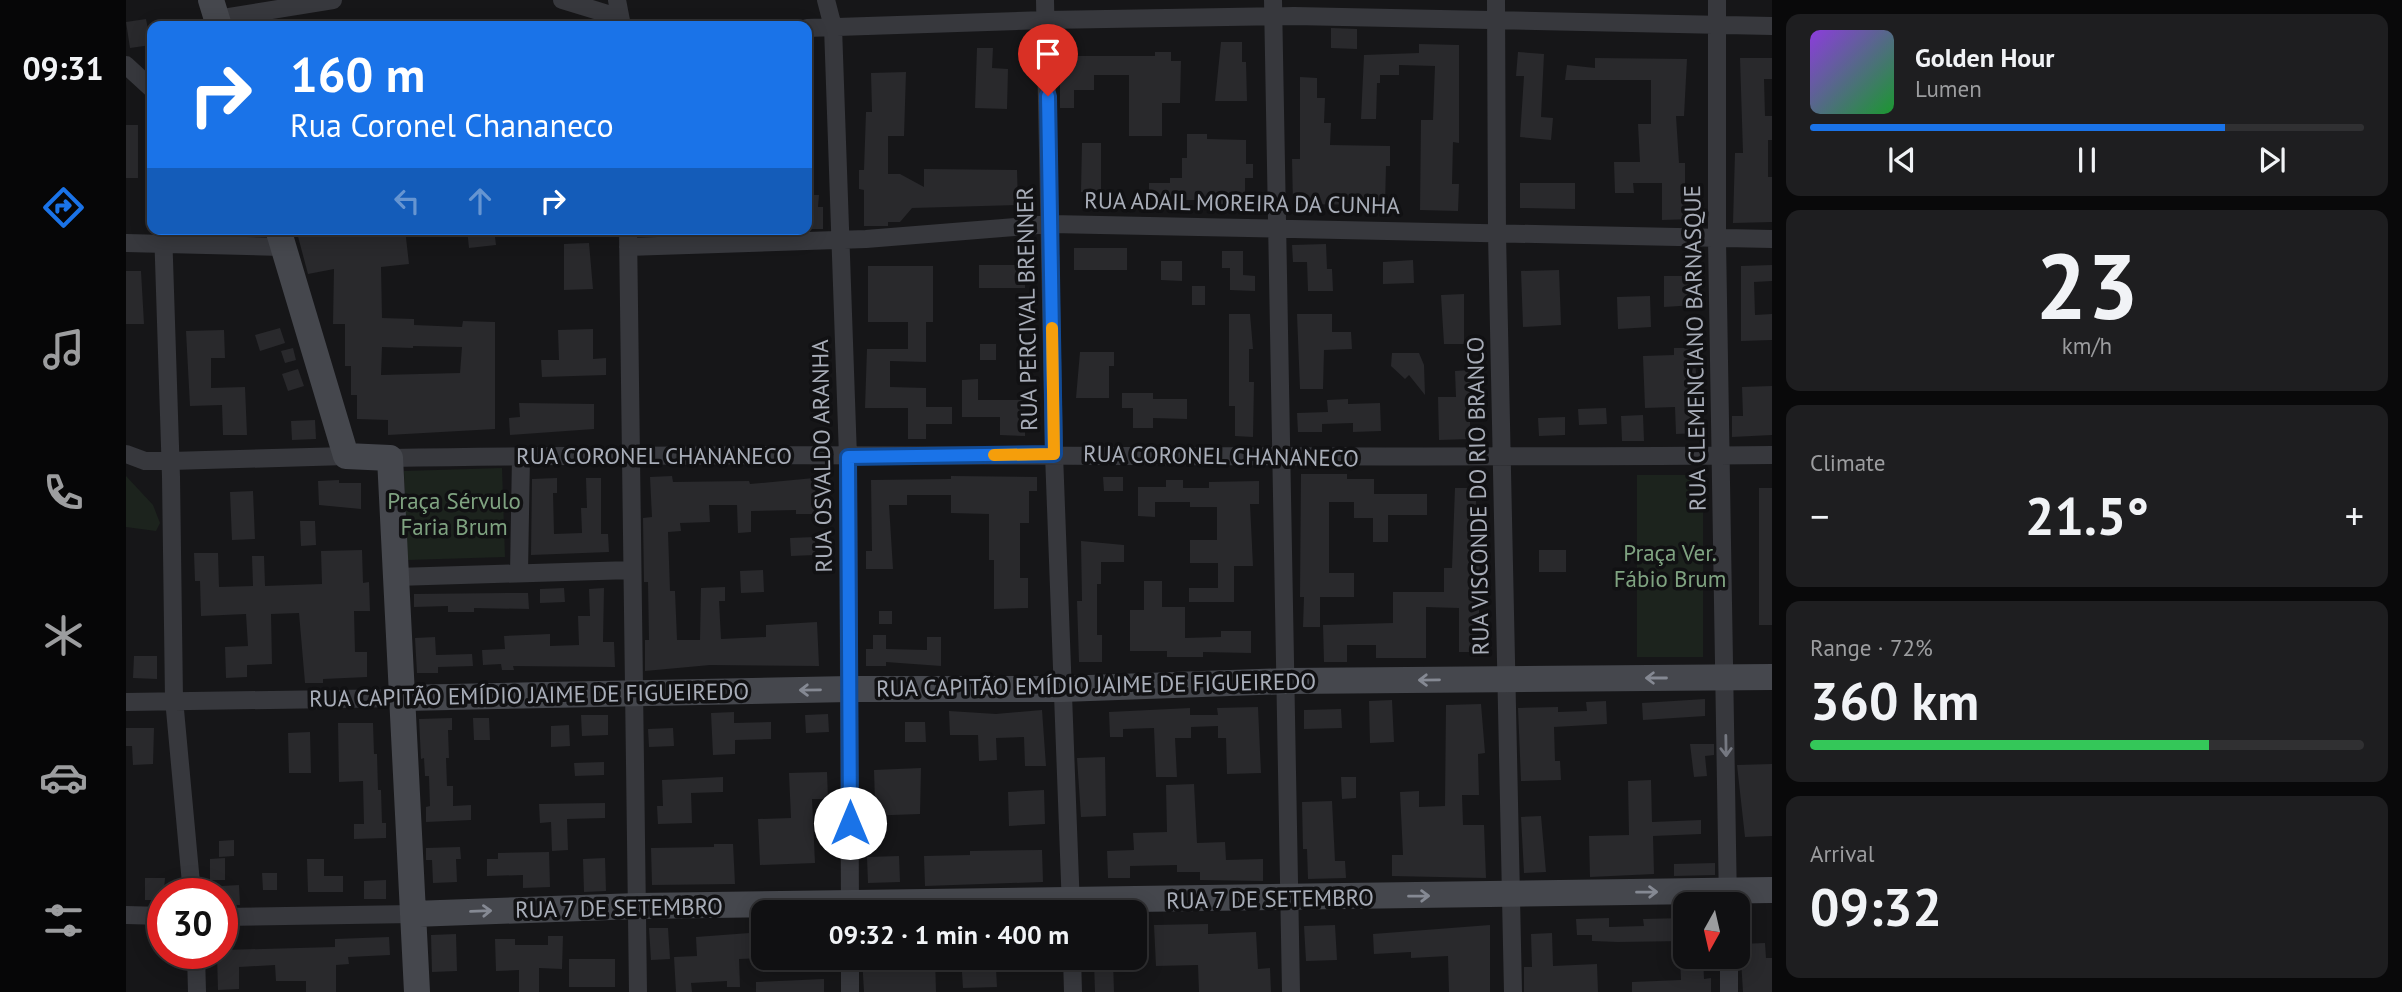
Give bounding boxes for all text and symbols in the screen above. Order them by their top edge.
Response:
pin [1018,24,1078,96]
icon: arrive [1029,35,1067,73]
text: Golden Hour [1915,41,2054,74]
text: 160 m [290,42,425,106]
text: 09:31 [22,47,104,89]
icon: right [175,49,266,140]
text: Lumen [1915,74,1982,103]
text: Rua Coronel Chananeco [290,104,614,146]
icon: previous [1883,141,1921,179]
icon: pause [2068,141,2106,179]
icon: next [2253,141,2291,179]
icon: left [388,182,426,220]
icon: ahead [461,182,499,220]
icon: right [534,182,572,220]
icon: directions [39,183,88,232]
street label: RUA ADAIL MOREIRA DA CUNHA [1084,185,1401,220]
street label: RUA CLEMENCIANO BARNASQUE [1677,185,1712,511]
street label: RUA PERCIVAL BRENNER [1010,187,1043,431]
text: 23 [2035,226,2139,344]
icon: music [39,325,88,374]
text: km/h [2062,331,2112,360]
street label: RUA VISCONDE DO RIO BRANCO [1460,336,1495,656]
street label: RUA OSVALDO ARANHA [805,339,838,573]
street label: RUA CORONEL CHANANECO [1083,439,1359,472]
street label: RUA CORONEL CHANANECO [516,441,792,470]
text: Climate [1810,448,1885,477]
icon: phone [39,468,88,517]
text: 21.5° [2025,482,2149,549]
park label: Praça Sérvulo Faria Brum [387,486,521,541]
text: − [1810,491,1829,540]
text: + [2345,491,2364,540]
park label: Praça Ver. Fábio Brum [1614,538,1726,593]
icon: climate [39,611,88,660]
text: Range · 72% [1810,633,1933,662]
street label: RUA CAPITÃO EMÍDIO JAIME DE FIGUEIREDO [876,666,1316,703]
text: 360 km [1810,667,1979,734]
one-way arrow [1645,671,1668,685]
one-way arrow [1418,673,1441,687]
street label: RUA CAPITÃO EMÍDIO JAIME DE FIGUEIREDO [309,676,749,713]
one-way arrow [798,683,821,697]
one-way arrow [1719,734,1733,757]
icon: car [39,753,88,802]
position arrow [813,786,887,860]
text: Arrival [1810,839,1874,868]
text: 09:32 [1810,873,1942,940]
speed limit sign: 30 [147,878,238,969]
street label: RUA 7 DE SETEMBRO [1166,882,1374,915]
one-way arrow [1635,885,1658,899]
one-way arrow [1407,889,1430,903]
street label: RUA 7 DE SETEMBRO [515,891,723,924]
north arrow [1673,892,1750,970]
map controls [1673,892,1750,969]
icon: filters [39,896,88,945]
one-way arrow [469,905,492,918]
text: 09:32 · 1 min · 400 m [829,918,1069,951]

